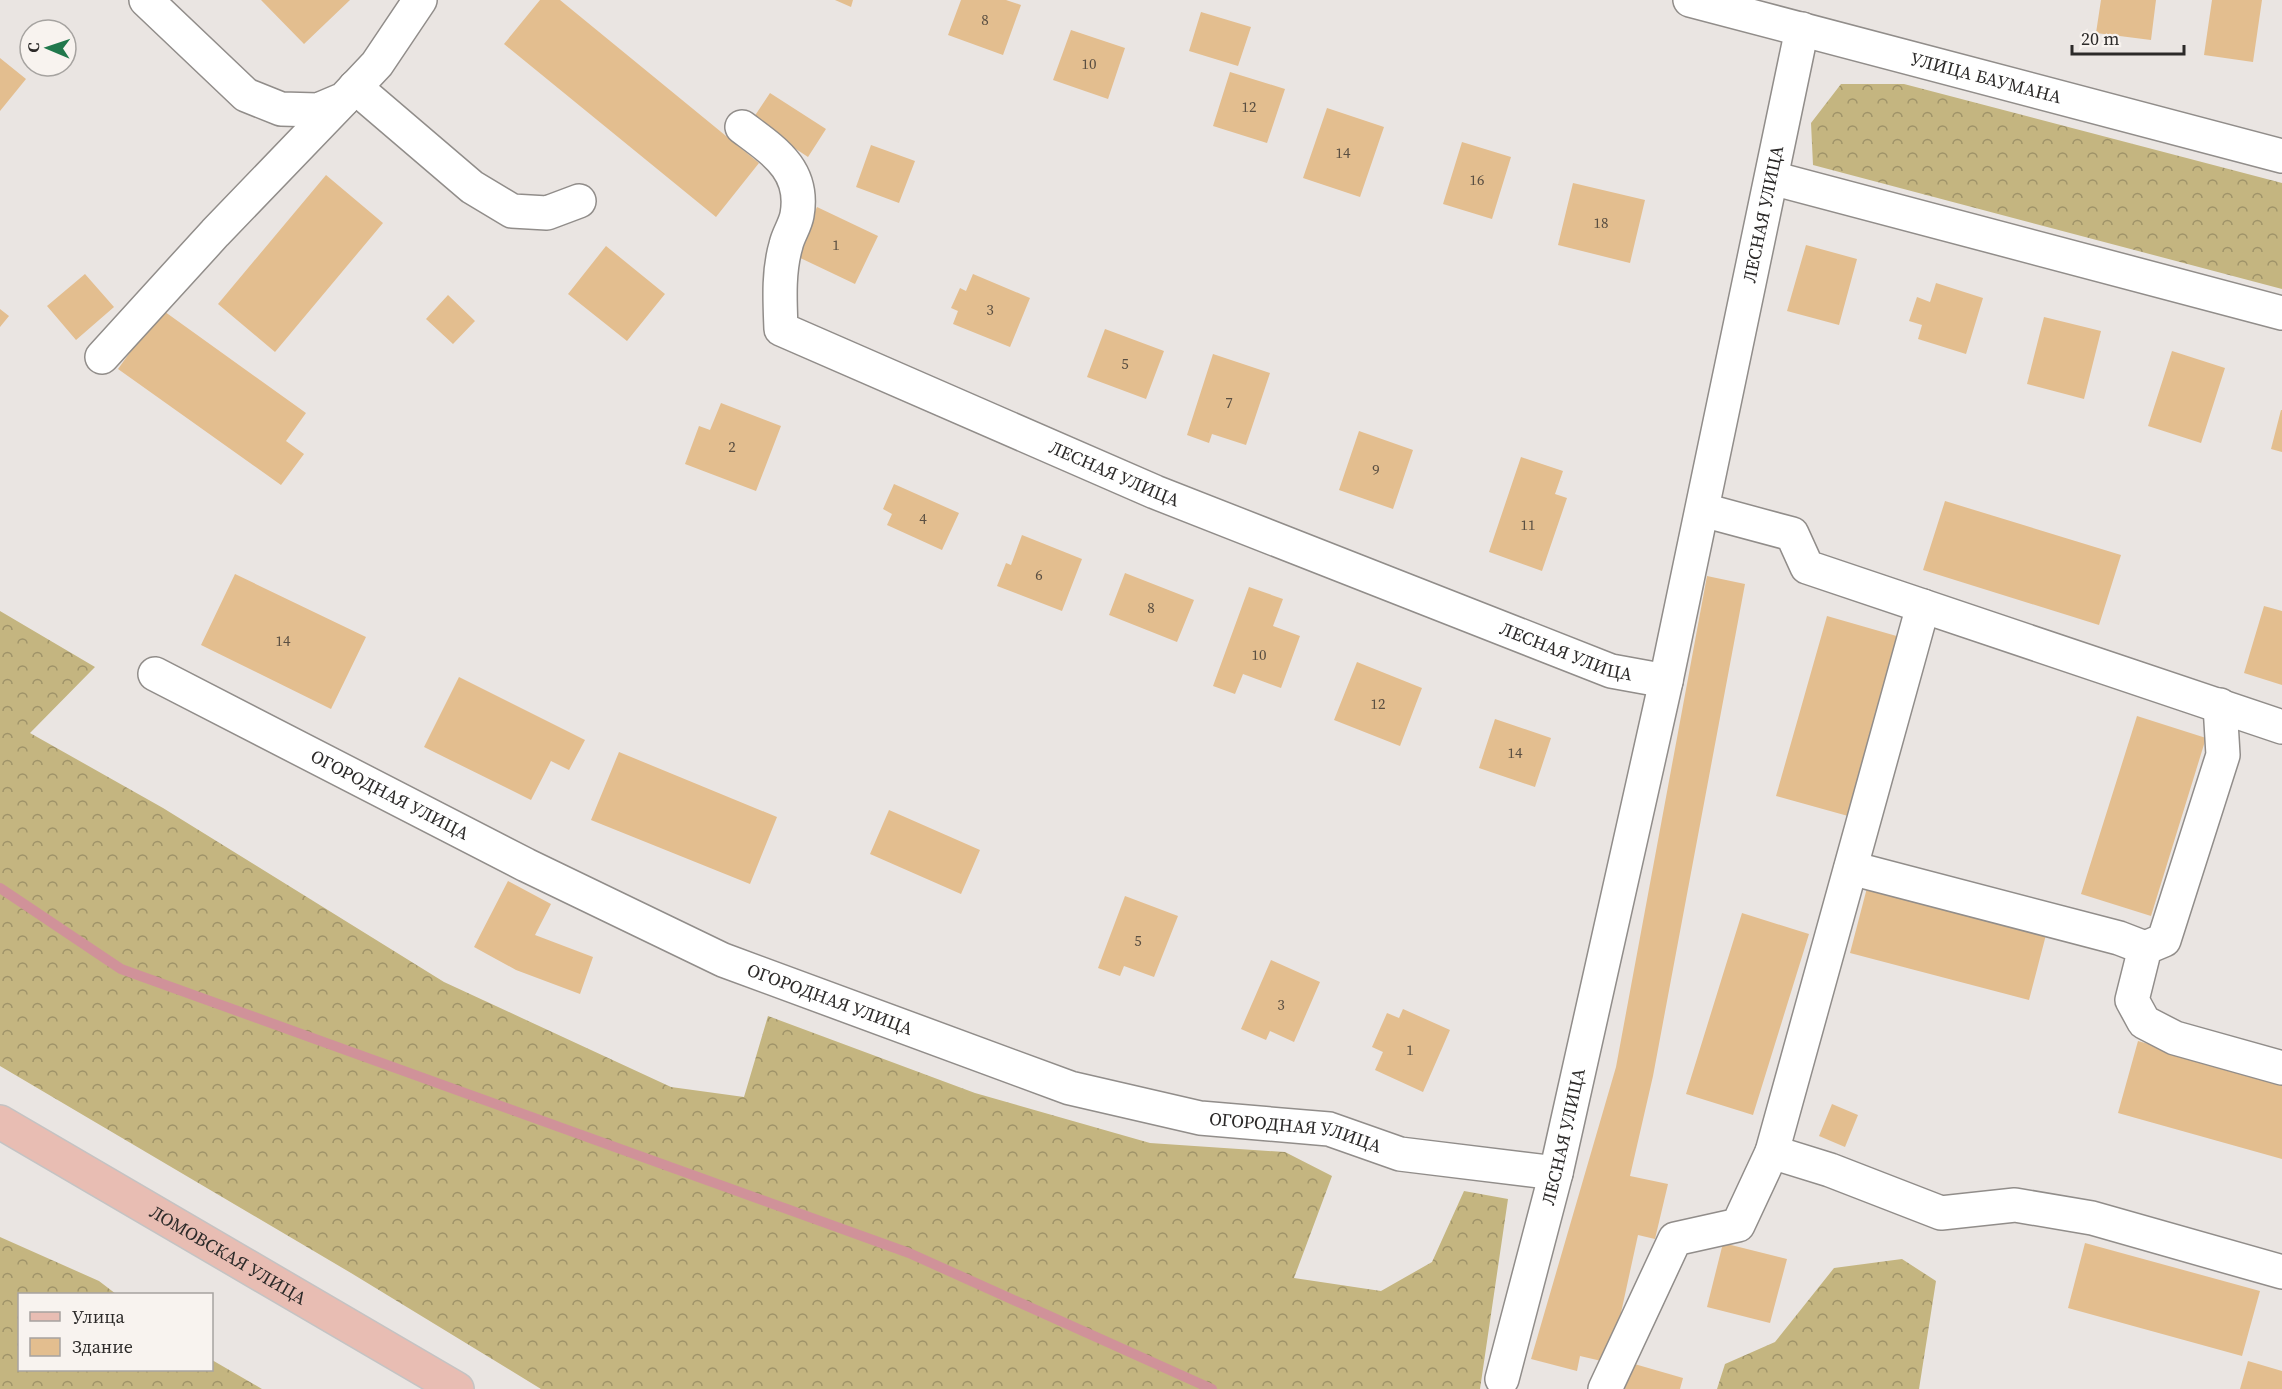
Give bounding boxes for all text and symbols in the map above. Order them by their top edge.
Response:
house number: 8 [981,9,989,30]
north arrow [18,18,78,78]
scale bar [2072,18,2184,56]
text: 20 m [2081,26,2119,51]
text: С [22,42,44,53]
street label: УЛИЦА БАУМАНА [1908,46,2064,109]
house number: 10 [1081,53,1097,74]
house number: 12 [1241,96,1257,117]
house number: 14 [1335,142,1351,163]
street label: ЛЕСНАЯ УЛИЦА [1736,143,1789,285]
house number: 16 [1469,169,1485,190]
house number: 18 [1593,212,1609,233]
house number: 1 [832,234,840,255]
house number: 3 [986,299,994,320]
house number: 5 [1121,353,1129,374]
house number: 7 [1225,392,1233,413]
street label: ЛЕСНАЯ УЛИЦА [1045,434,1183,512]
house number: 2 [728,436,736,457]
house number: 9 [1372,459,1380,480]
house number: 4 [919,508,927,529]
house number: 11 [1520,514,1536,535]
house number: 6 [1035,564,1043,585]
house number: 8 [1147,597,1155,618]
street label: ЛЕСНАЯ УЛИЦА [1496,616,1634,687]
house number: 14 [275,630,291,651]
house number: 10 [1251,644,1267,665]
house number: 12 [1370,693,1386,714]
house number: 14 [1507,742,1523,763]
street label: ОГОРОДНАЯ УЛИЦА [306,743,474,846]
house number: 5 [1134,930,1142,951]
street label: ОГОРОДНАЯ УЛИЦА [744,957,917,1041]
house number: 3 [1277,994,1285,1015]
house number: 1 [1406,1039,1414,1060]
street label: ЛЕСНАЯ УЛИЦА [1535,1066,1591,1208]
street label: ОГОРОДНАЯ УЛИЦА [1208,1106,1385,1159]
street label: ЛОМОВСКАЯ УЛИЦА [145,1199,311,1310]
legend [18,1293,213,1371]
text: Улица [72,1304,125,1329]
text: Здание [72,1334,133,1359]

